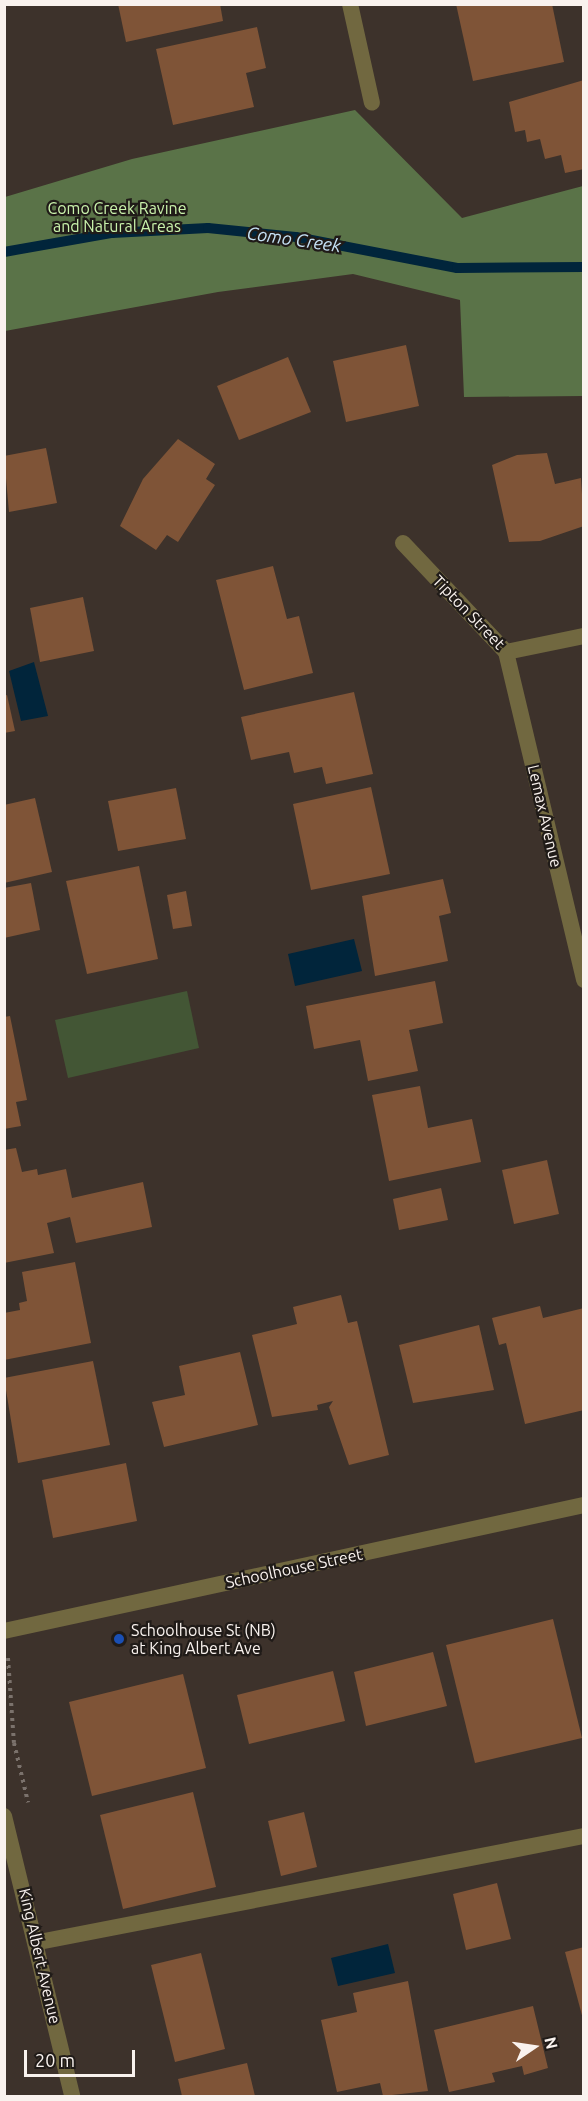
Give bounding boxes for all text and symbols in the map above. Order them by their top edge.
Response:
park label: Como Creek Ravine and Natural Areas [47,198,187,236]
water label: Como Creek [246,222,342,256]
street label: Tipton Street [429,571,509,653]
street label: Lemax Avenue [524,763,566,869]
street label: Schoolhouse Street [224,1544,364,1592]
place label: Schoolhouse St (NB) at King Albert Ave [131,1620,276,1658]
marker: Schoolhouse St (NB) at King Albert Ave [112,1632,126,1646]
street label: King Albert Avenue [15,1886,65,2026]
north arrow [504,2017,564,2077]
text: N [541,2035,562,2051]
scale bar [27,2038,138,2076]
text: 20 m [35,2050,75,2070]

